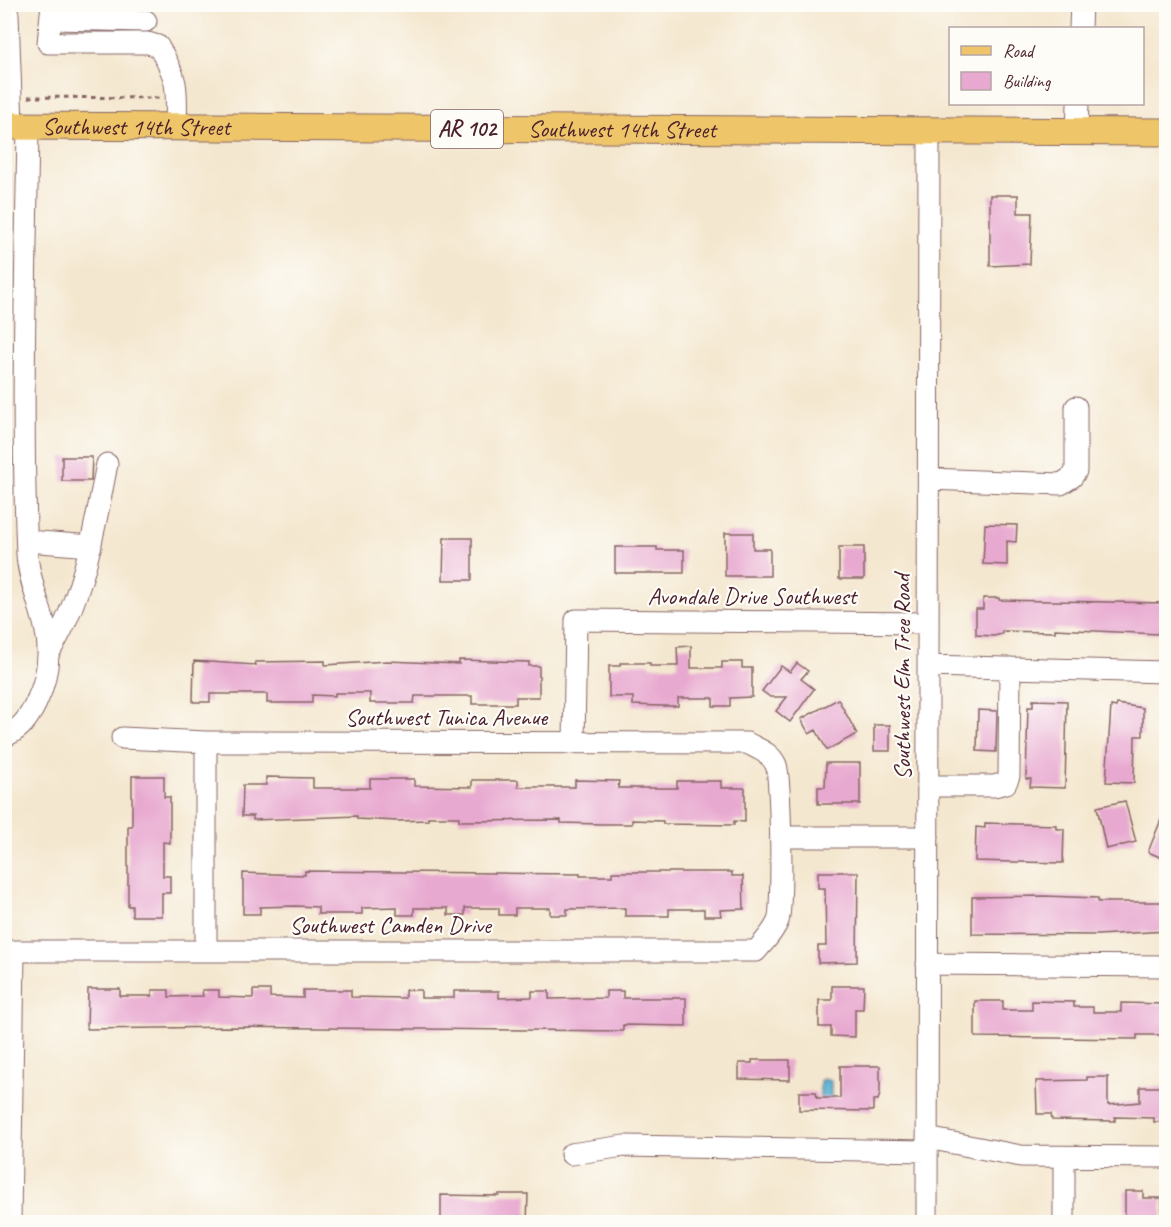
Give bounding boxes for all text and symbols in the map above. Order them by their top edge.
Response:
legend [949,27,1144,105]
text: Road [1003,40,1036,62]
text: Building [1003,70,1052,92]
road number: AR 102 [431,110,503,148]
street label: Southwest 14th Street [42,111,232,142]
street label: Southwest 14th Street [528,114,718,145]
street label: Southwest Elm Tree Road [887,570,917,780]
street label: Avondale Drive Southwest [648,581,858,611]
street label: Southwest Tunica Avenue [345,702,549,732]
street label: Southwest Camden Drive [289,910,493,940]

